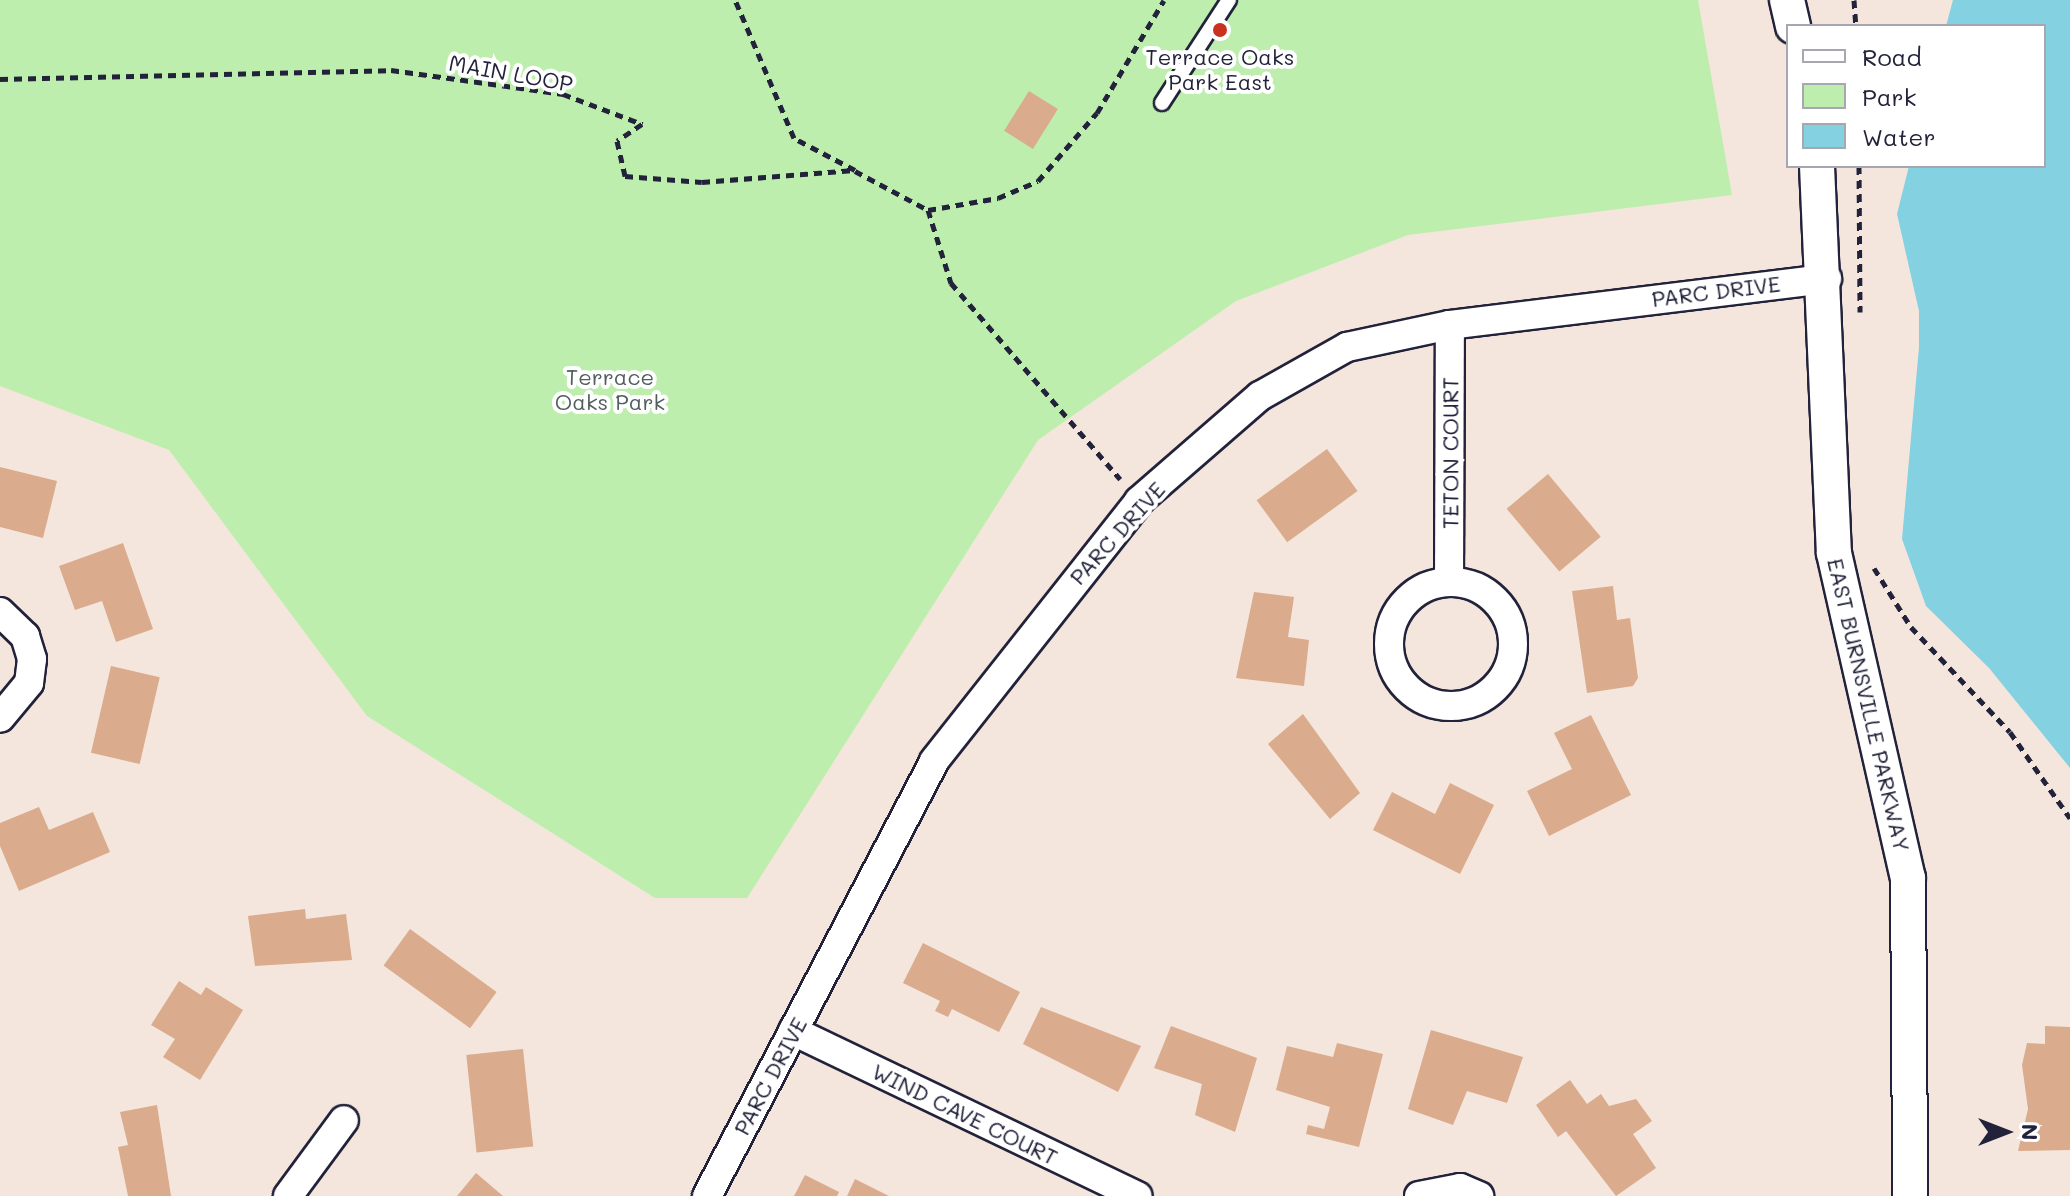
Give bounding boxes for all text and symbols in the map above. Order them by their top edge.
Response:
marker: Terrace Oaks Park East [1211,21,1229,39]
legend [1786,24,2046,168]
text: Road [1862,41,1922,72]
place label: Terrace Oaks Park East [1146,43,1294,94]
street label: MAIN LOOP [447,49,575,97]
text: Park [1862,81,1916,112]
text: Water [1862,121,1936,152]
street label: PARC DRIVE [1650,270,1782,312]
park label: Terrace Oaks Park [555,363,665,414]
street label: TETON COURT [1437,377,1463,529]
street label: PARC DRIVE [1064,476,1170,590]
street label: EAST BURNSVILLE PARKWAY [1822,556,1916,854]
street label: PARC DRIVE [728,1013,812,1139]
street label: WIND CAVE COURT [868,1058,1062,1170]
north arrow [1966,1092,2046,1172]
text: N [2016,1124,2045,1140]

